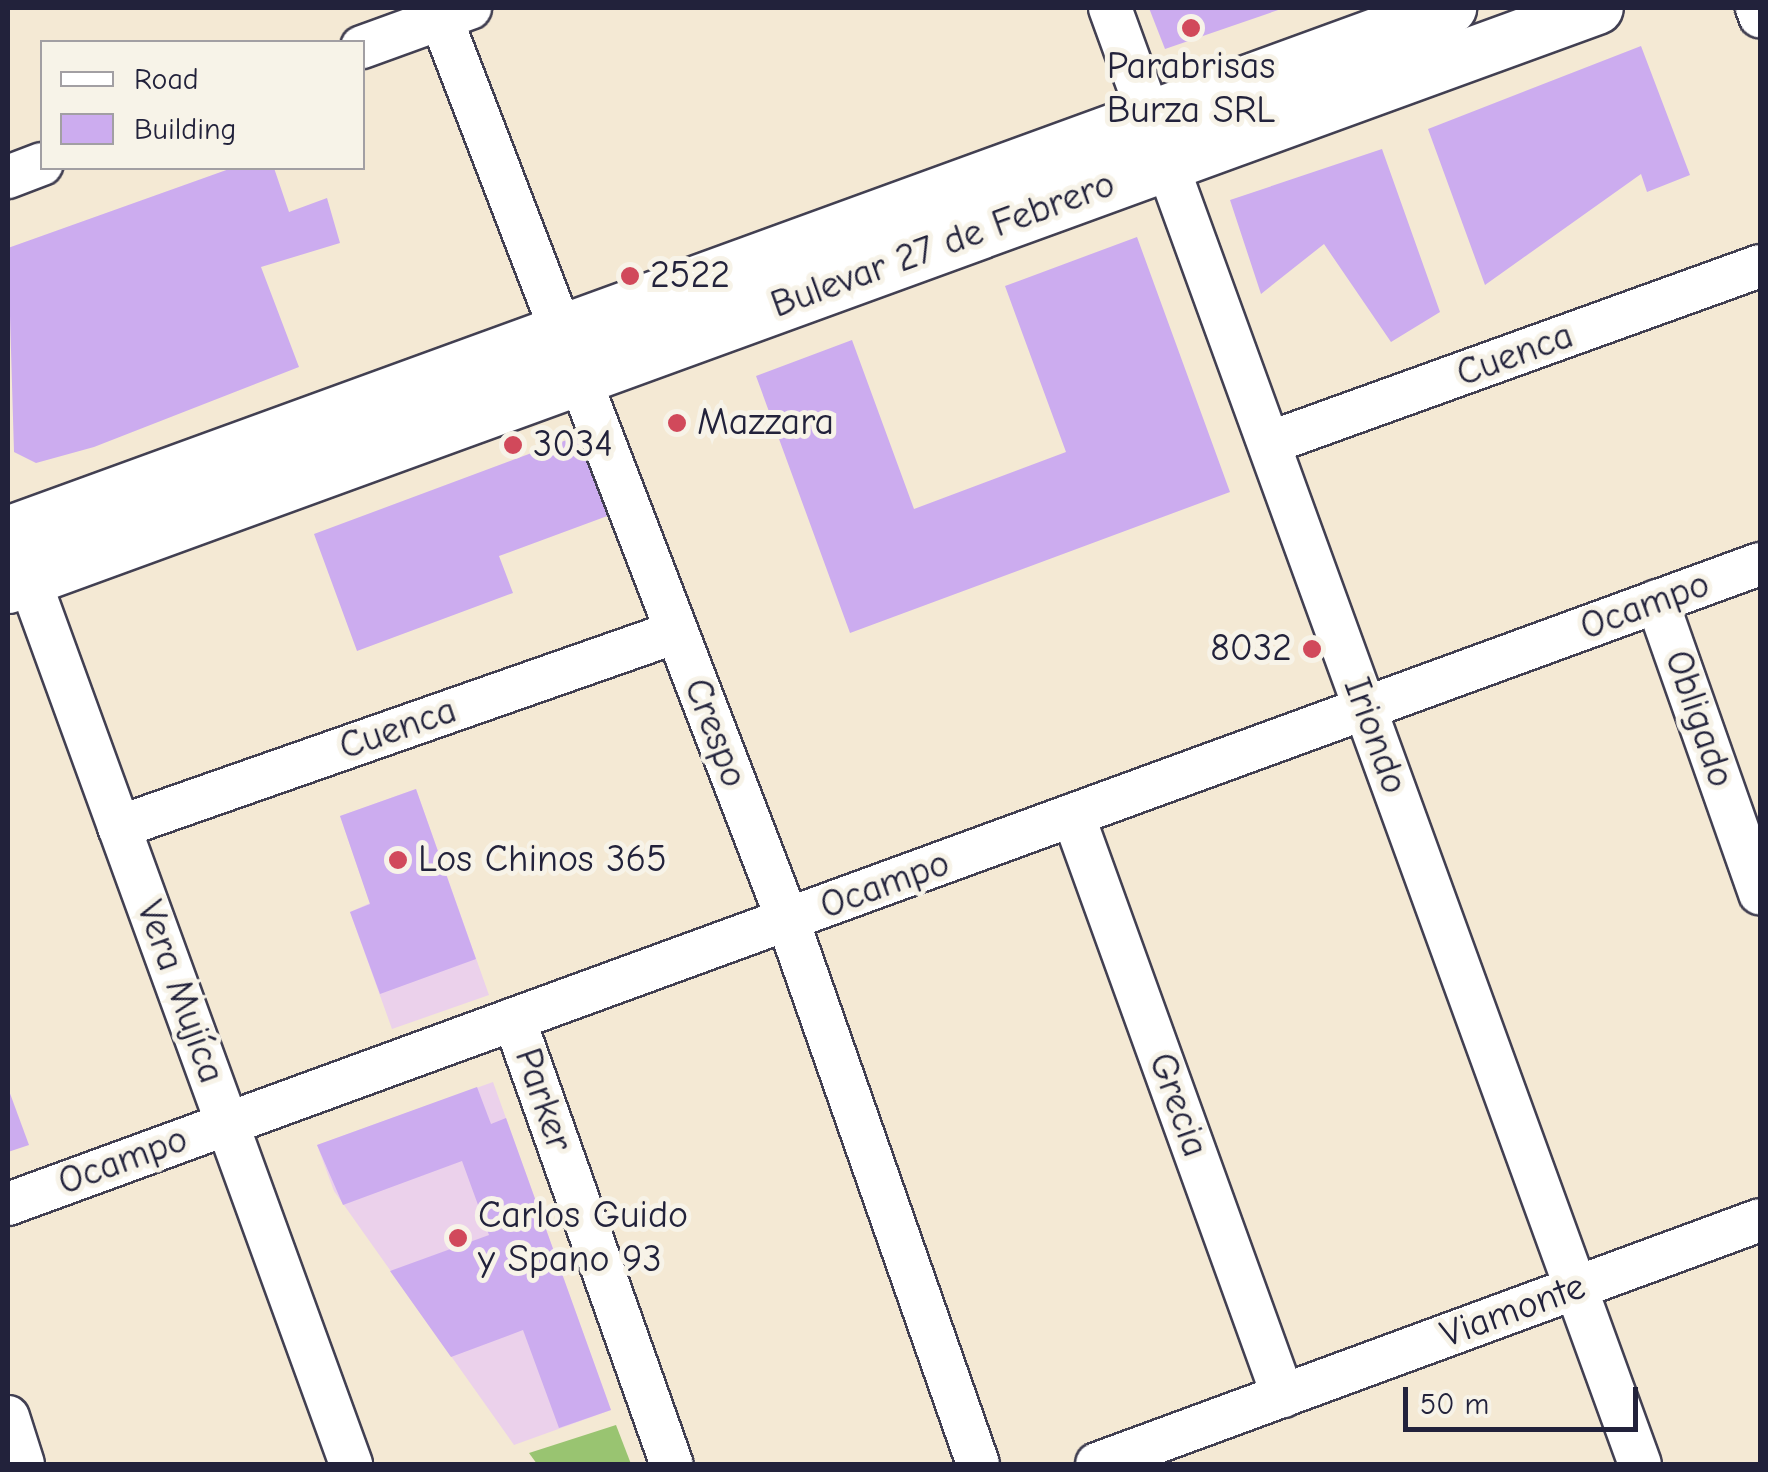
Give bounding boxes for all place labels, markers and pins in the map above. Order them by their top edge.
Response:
marker: Parabrisas Burza SRL [1180,17,1202,39]
place label: Parabrisas Burza SRL [1107,44,1275,133]
place label: 2522 [650,253,730,299]
marker: 2522 [619,265,641,287]
place label: Mazzara [697,400,834,446]
marker: Mazzara [666,412,688,434]
place label: 3034 [533,422,613,468]
marker: 3034 [502,434,524,456]
place label: 8032 [1210,626,1292,672]
marker: 8032 [1301,638,1323,660]
place label: Los Chinos 365 [418,837,667,883]
marker: Los Chinos 365 [387,849,409,871]
place label: Carlos Guido y Spano 93 [478,1193,688,1282]
marker: Carlos Guido y Spano 93 [447,1227,469,1249]

